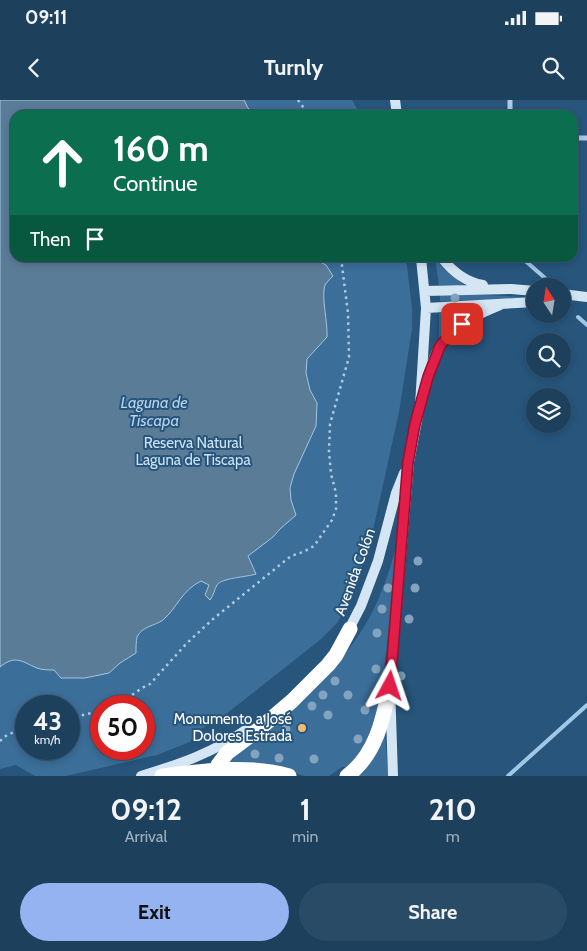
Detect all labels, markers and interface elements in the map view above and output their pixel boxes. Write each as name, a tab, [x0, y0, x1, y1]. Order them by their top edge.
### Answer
text: 09:11	[25, 6, 67, 29]
icon: back	[20, 54, 48, 82]
text: Turnly	[264, 54, 323, 81]
icon: search	[539, 54, 567, 82]
text: 160 m	[113, 127, 209, 170]
icon: ahead	[30, 130, 95, 195]
text: Continue	[113, 170, 198, 197]
icon: arrive	[81, 225, 109, 253]
text: Then	[30, 228, 71, 251]
north arrow	[526, 278, 571, 322]
map controls	[526, 278, 571, 433]
pin	[441, 303, 483, 345]
icon: arrive	[448, 310, 476, 338]
button: search	[526, 333, 571, 378]
button: layers	[526, 388, 571, 433]
water label: Laguna de Tiscapa	[120, 393, 188, 430]
park label: Reserva Natural Laguna de Tiscapa	[135, 434, 251, 469]
street label: Avenida Colón	[331, 526, 379, 618]
position arrow	[363, 659, 415, 711]
speed limit sign: 50	[90, 695, 155, 760]
text: 43	[33, 706, 62, 736]
place label: Monumento a José Dolores Estrada	[173, 710, 293, 745]
marker: Monumento a José Dolores Estrada	[296, 722, 308, 734]
text: km/h	[34, 732, 61, 747]
text: 09:12	[110, 791, 182, 828]
text: 1	[300, 791, 311, 828]
text: 210	[429, 791, 477, 828]
text: Arrival	[125, 827, 167, 846]
text: min	[292, 827, 318, 846]
text: m	[446, 827, 460, 846]
button: Exit	[20, 883, 289, 941]
button: Share	[299, 883, 567, 941]

